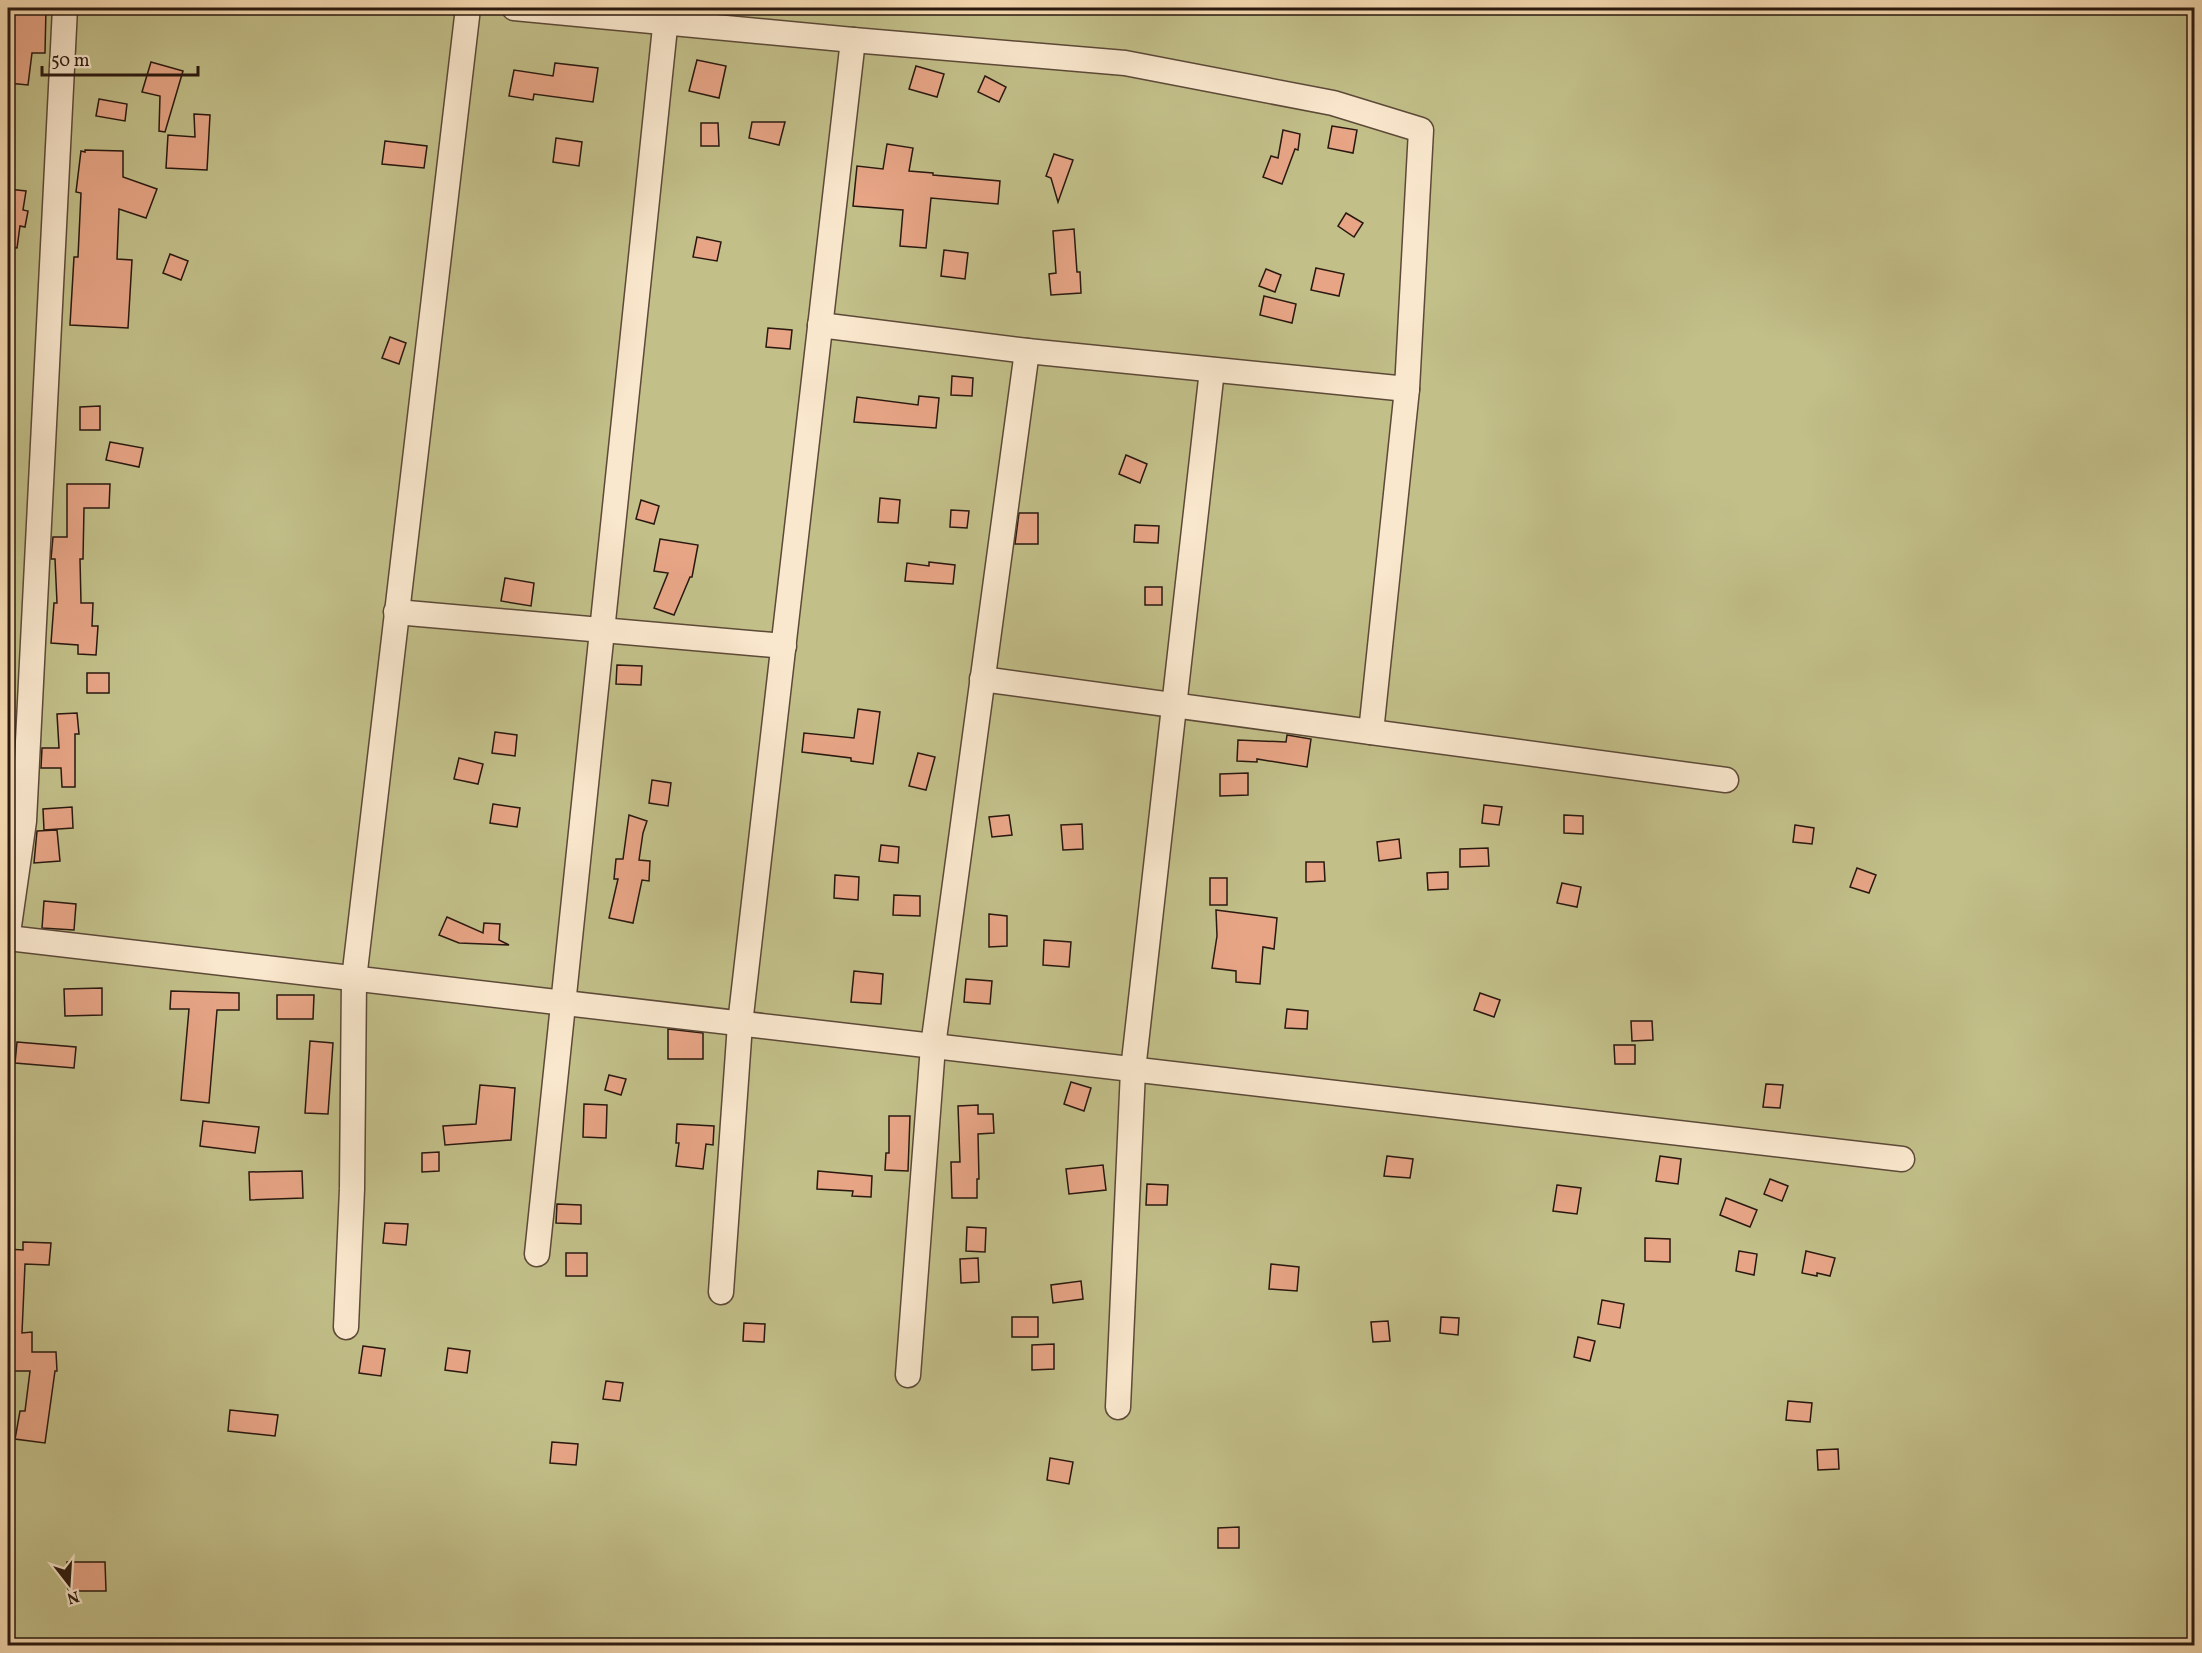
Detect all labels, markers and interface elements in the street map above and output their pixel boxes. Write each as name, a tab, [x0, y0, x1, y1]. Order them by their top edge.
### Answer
scale bar	[42, 39, 198, 77]
text: 50 m	[51, 49, 90, 74]
north arrow	[39, 1554, 99, 1614]
text: N	[64, 1584, 82, 1609]

